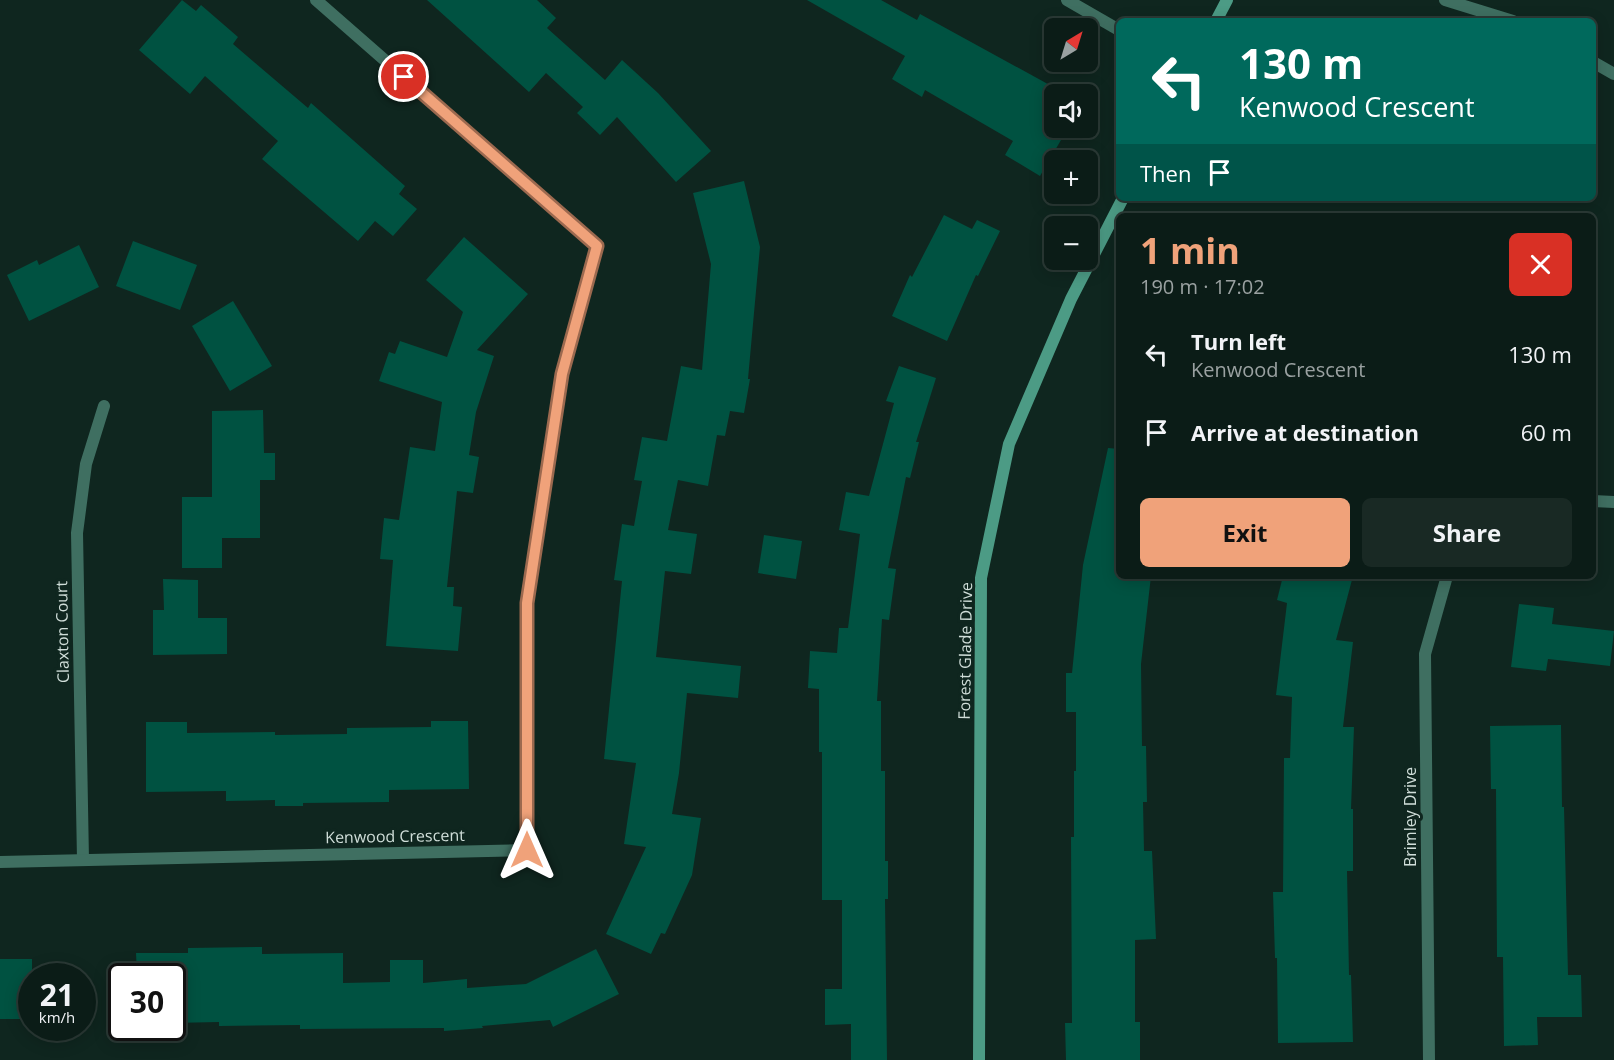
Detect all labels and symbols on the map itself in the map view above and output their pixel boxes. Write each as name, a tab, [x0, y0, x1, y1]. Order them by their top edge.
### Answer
north arrow	[1044, 18, 1098, 72]
pin	[378, 51, 429, 102]
street label: Claxton Court	[50, 580, 74, 683]
street label: Forest Glade Drive	[953, 582, 977, 720]
street label: Brimley Drive	[1399, 767, 1421, 867]
position arrow	[495, 818, 559, 882]
street label: Kenwood Crescent	[325, 824, 465, 848]
speed limit sign: 30	[108, 963, 186, 1041]

